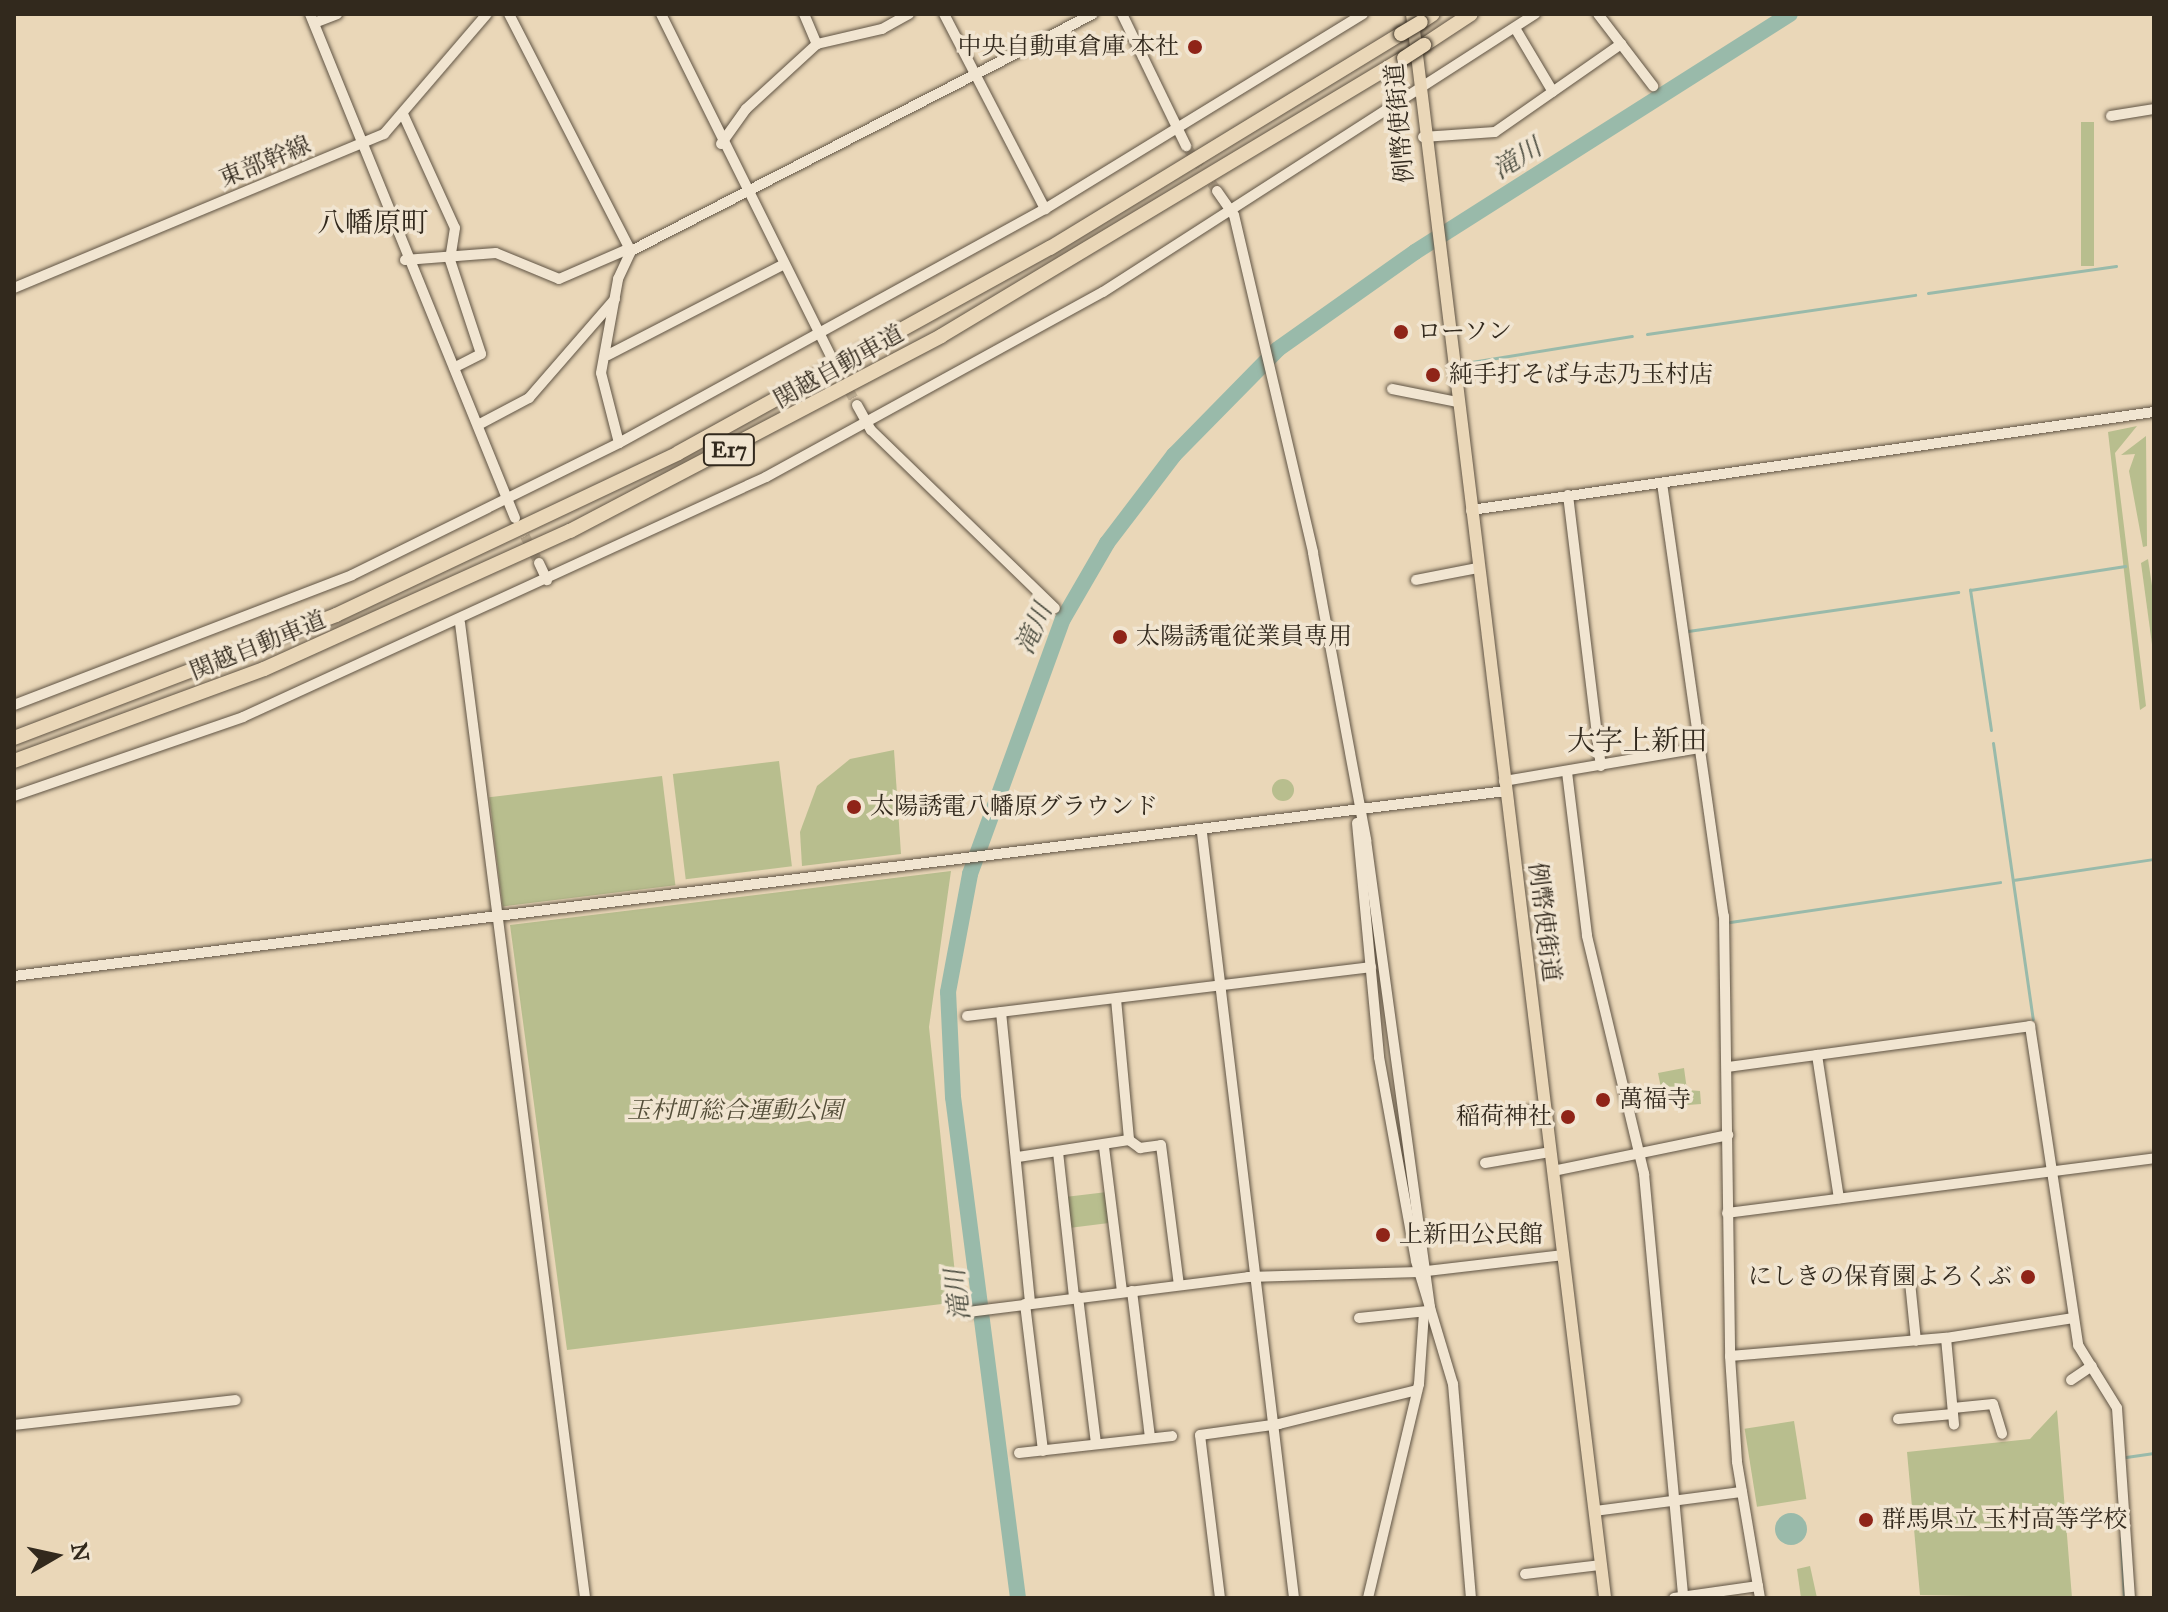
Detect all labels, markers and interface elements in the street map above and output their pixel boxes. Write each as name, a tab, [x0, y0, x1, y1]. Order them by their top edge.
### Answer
place label: 中央自動車倉庫 本社	[958, 33, 1179, 61]
marker: 中央自動車倉庫 本社	[1186, 38, 1204, 56]
street label: 例幣使街道	[1380, 62, 1420, 184]
street label: 東部幹線	[215, 131, 315, 193]
water label: 滝川	[1487, 132, 1547, 186]
district label: 八幡原町	[317, 206, 429, 240]
place label: ローソン	[1417, 318, 1513, 346]
street label: 関越自動車道	[769, 319, 909, 415]
marker: ローソン	[1392, 323, 1410, 341]
place label: 純手打そば与志乃玉村店	[1449, 361, 1713, 389]
marker: 純手打そば与志乃玉村店	[1424, 366, 1442, 384]
road number: E17	[701, 432, 757, 468]
water label: 滝川	[1009, 599, 1059, 659]
street label: 関越自動車道	[186, 606, 330, 686]
place label: 太陽誘電従業員専用	[1136, 623, 1352, 651]
marker: 太陽誘電従業員専用	[1111, 628, 1129, 646]
district label: 大字上新田	[1567, 724, 1707, 758]
place label: 太陽誘電八幡原グラウンド	[870, 793, 1158, 821]
marker: 太陽誘電八幡原グラウンド	[845, 798, 863, 816]
street label: 例幣使街道	[1522, 861, 1566, 983]
place label: 萬福寺	[1619, 1086, 1691, 1114]
marker: 萬福寺	[1594, 1091, 1612, 1109]
park label: 玉村町総合運動公園	[627, 1097, 843, 1125]
place label: 稲荷神社	[1456, 1103, 1552, 1131]
marker: 稲荷神社	[1559, 1108, 1577, 1126]
place label: 上新田公民館	[1399, 1221, 1543, 1249]
marker: 上新田公民館	[1374, 1226, 1392, 1244]
place label: にしきの保育園よろくぶ	[1748, 1263, 2012, 1291]
water label: 滝川	[939, 1267, 977, 1323]
marker: にしきの保育園よろくぶ	[2019, 1268, 2037, 1286]
place label: 群馬県立 玉村高等学校	[1882, 1506, 2127, 1534]
marker: 群馬県立 玉村高等学校	[1857, 1511, 1875, 1529]
north arrow	[16, 1516, 96, 1596]
text: N	[65, 1541, 95, 1563]

